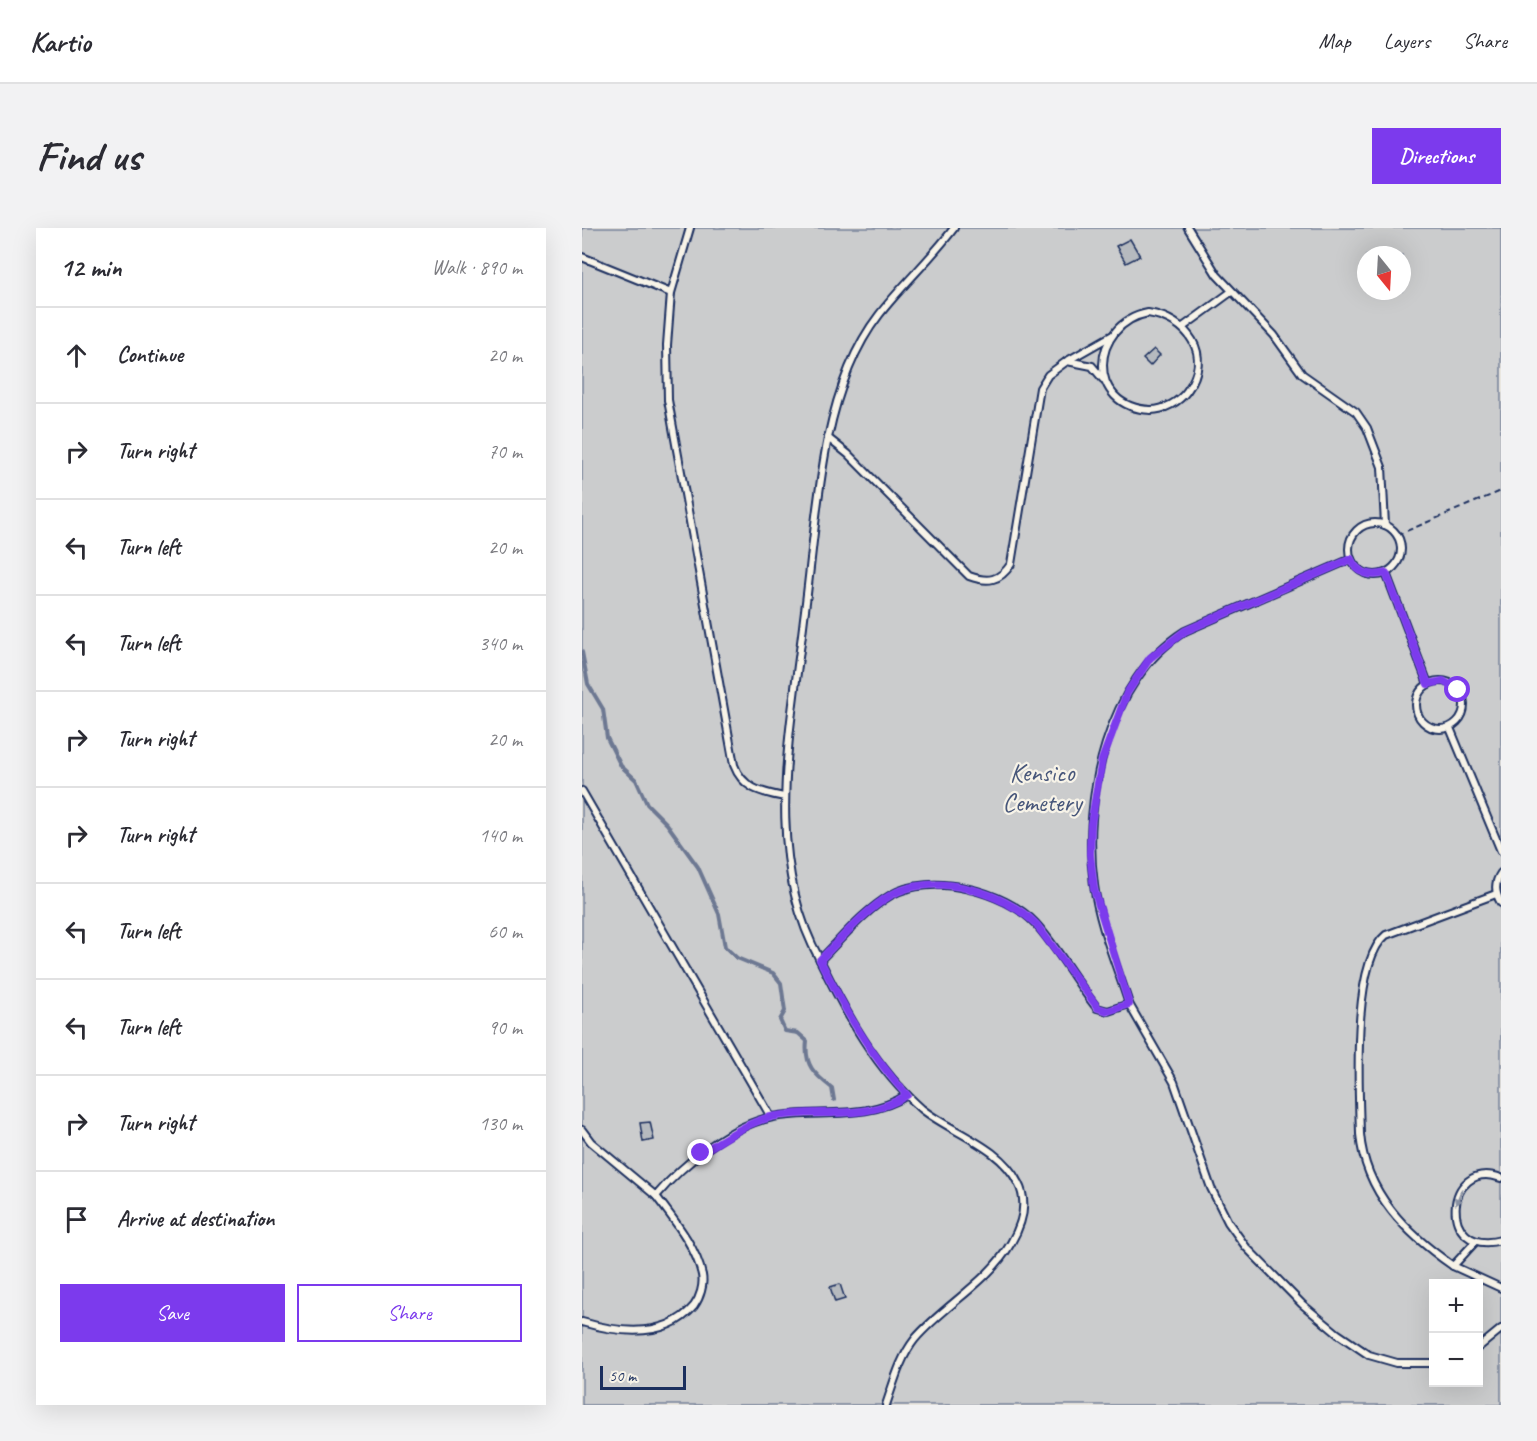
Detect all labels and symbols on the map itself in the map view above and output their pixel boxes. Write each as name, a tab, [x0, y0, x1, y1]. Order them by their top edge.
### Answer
north arrow	[1357, 246, 1411, 300]
route start	[1444, 676, 1470, 702]
park label: Kensico Cemetery	[1002, 756, 1084, 819]
route end	[687, 1139, 713, 1165]
one-way arrow	[1453, 1189, 1463, 1207]
scale bar	[600, 1363, 686, 1390]

